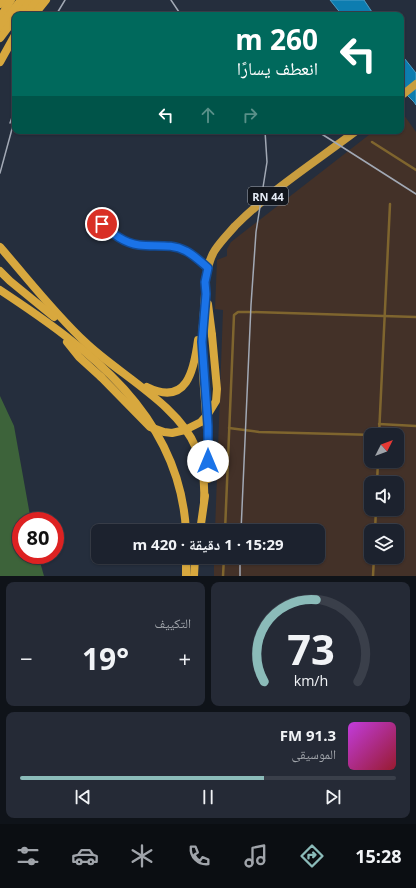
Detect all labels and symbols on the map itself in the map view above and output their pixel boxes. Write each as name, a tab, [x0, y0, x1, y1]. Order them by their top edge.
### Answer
road number: RN 44	[248, 187, 288, 205]
pin	[85, 207, 119, 241]
north arrow	[364, 428, 404, 468]
position arrow	[187, 440, 229, 482]
speed limit sign: 80	[12, 512, 64, 564]

